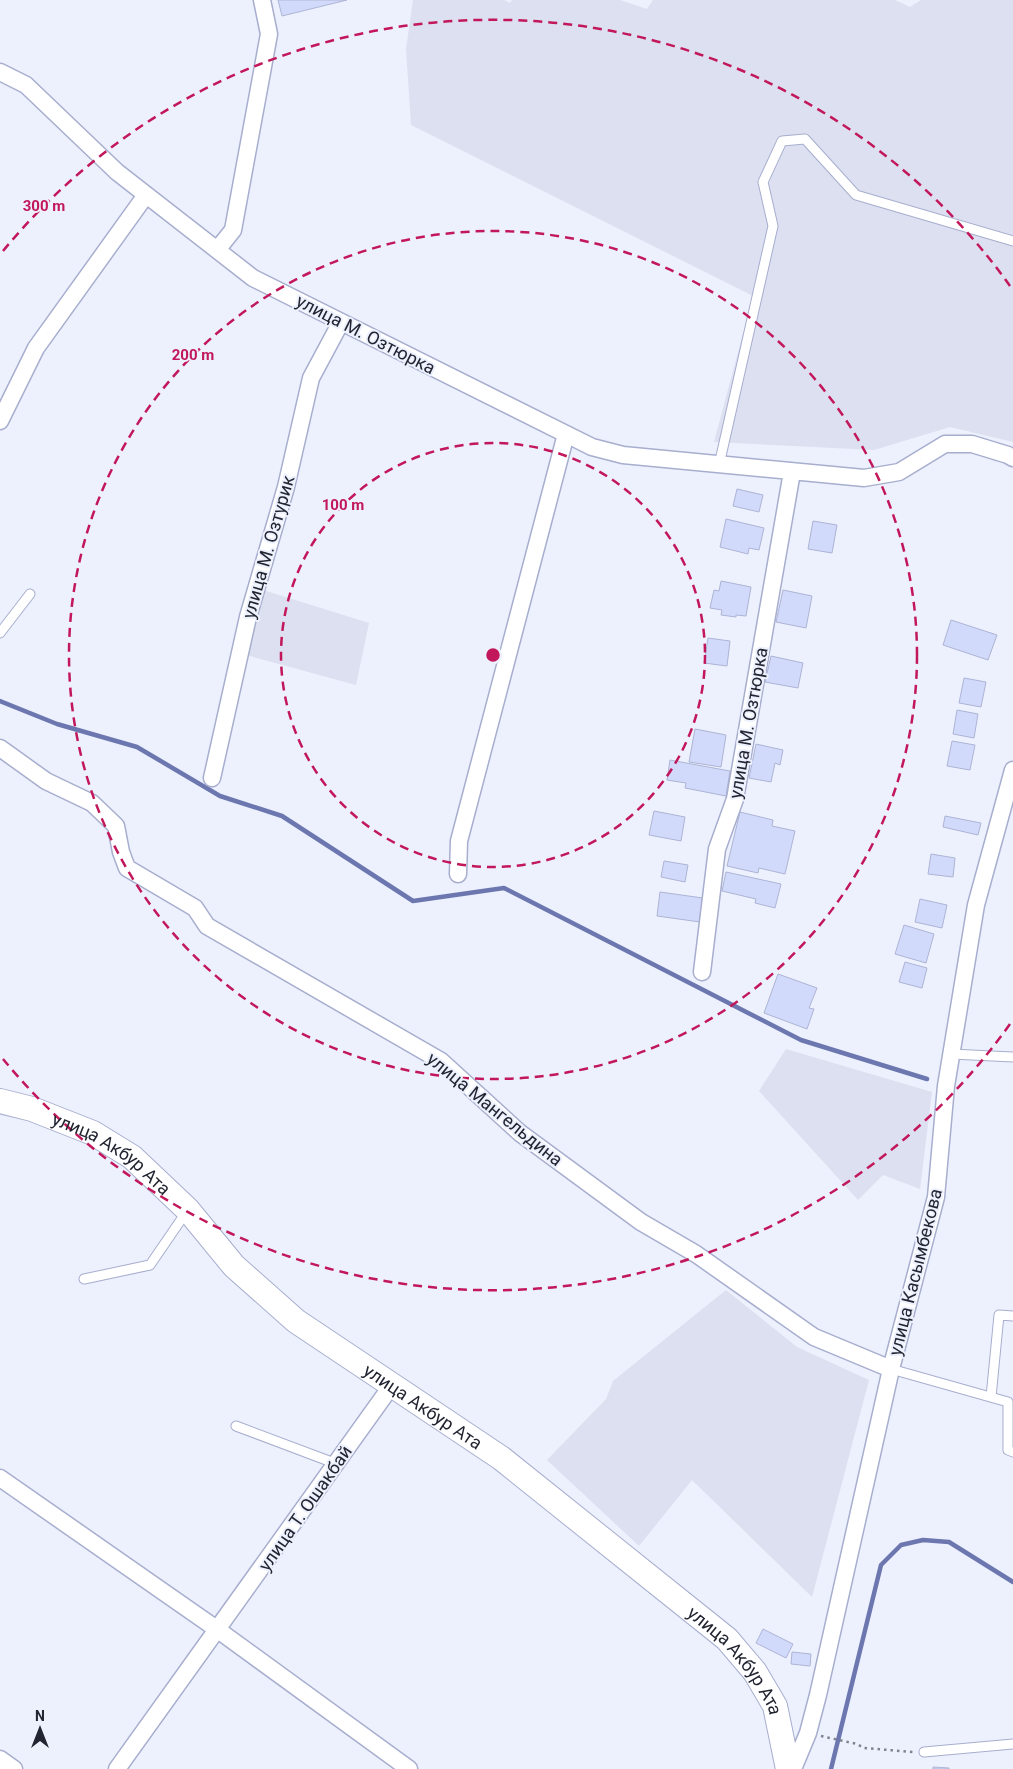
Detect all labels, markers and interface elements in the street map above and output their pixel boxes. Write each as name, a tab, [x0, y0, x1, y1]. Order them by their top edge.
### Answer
text: 300 m	[23, 197, 65, 215]
street label: улица М. Озтюрка	[293, 290, 439, 378]
text: 200 m	[172, 346, 214, 364]
street label: улица М. Озтурик	[238, 473, 299, 621]
text: 100 m	[322, 496, 364, 514]
centre of rings	[484, 646, 502, 664]
street label: улица М. Озтюрка	[724, 646, 772, 800]
street label: улица Мангельдина	[423, 1048, 567, 1170]
street label: улица Акбур Ата	[50, 1108, 175, 1199]
street label: улица Касымбекова	[884, 1186, 946, 1358]
street label: улица Акбур Ата	[360, 1359, 487, 1453]
street label: улица Т. Ошакбай	[254, 1441, 356, 1575]
street label: улица Акбур Ата	[684, 1601, 787, 1716]
north arrow	[15, 1704, 65, 1754]
text: N	[35, 1708, 45, 1724]

